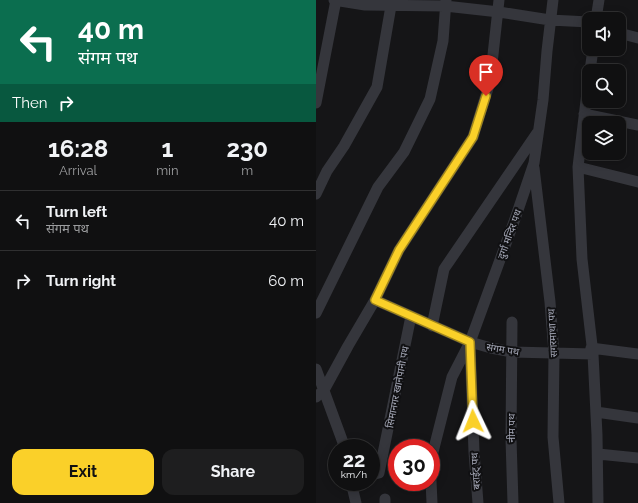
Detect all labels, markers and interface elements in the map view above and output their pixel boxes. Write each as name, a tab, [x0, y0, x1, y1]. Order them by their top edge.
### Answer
map controls	[582, 12, 626, 160]
button: sound	[582, 12, 626, 56]
text: 40 m	[78, 13, 144, 46]
icon: left	[12, 16, 64, 68]
text: संगम पथ	[78, 47, 137, 68]
pin	[469, 55, 503, 96]
icon: arrive	[475, 61, 497, 83]
button: search	[582, 64, 626, 108]
icon: right	[55, 92, 77, 114]
text: Then	[12, 94, 47, 112]
button: layers	[582, 116, 626, 160]
text: 16:28	[48, 134, 108, 163]
text: 1	[161, 134, 173, 163]
text: 230	[226, 134, 268, 163]
text: Arrival	[59, 163, 97, 178]
text: min	[156, 163, 179, 178]
text: m	[241, 163, 253, 178]
text: Turn left	[46, 203, 107, 221]
street label: दुर्गा मन्दिर पथ	[495, 207, 525, 261]
icon: left	[12, 210, 34, 232]
text: 40 m	[269, 212, 304, 230]
text: संगम पथ	[46, 221, 89, 236]
icon: right	[12, 270, 34, 292]
text: Turn right	[46, 272, 116, 290]
text: 60 m	[268, 272, 304, 290]
street label: सगरमाथा पथ	[546, 308, 559, 358]
street label: संगम पथ	[486, 341, 521, 358]
street label: सिमानगर खानेपानी पथ	[384, 345, 411, 429]
position arrow	[452, 400, 494, 442]
street label: नीम पथ	[506, 413, 517, 442]
speed limit sign: 30	[388, 439, 440, 491]
text: 22	[343, 448, 365, 472]
button: Exit	[12, 449, 154, 495]
button: Share	[162, 449, 304, 495]
street label: बराईट् पथ	[469, 451, 483, 490]
text: km/h	[341, 469, 367, 480]

